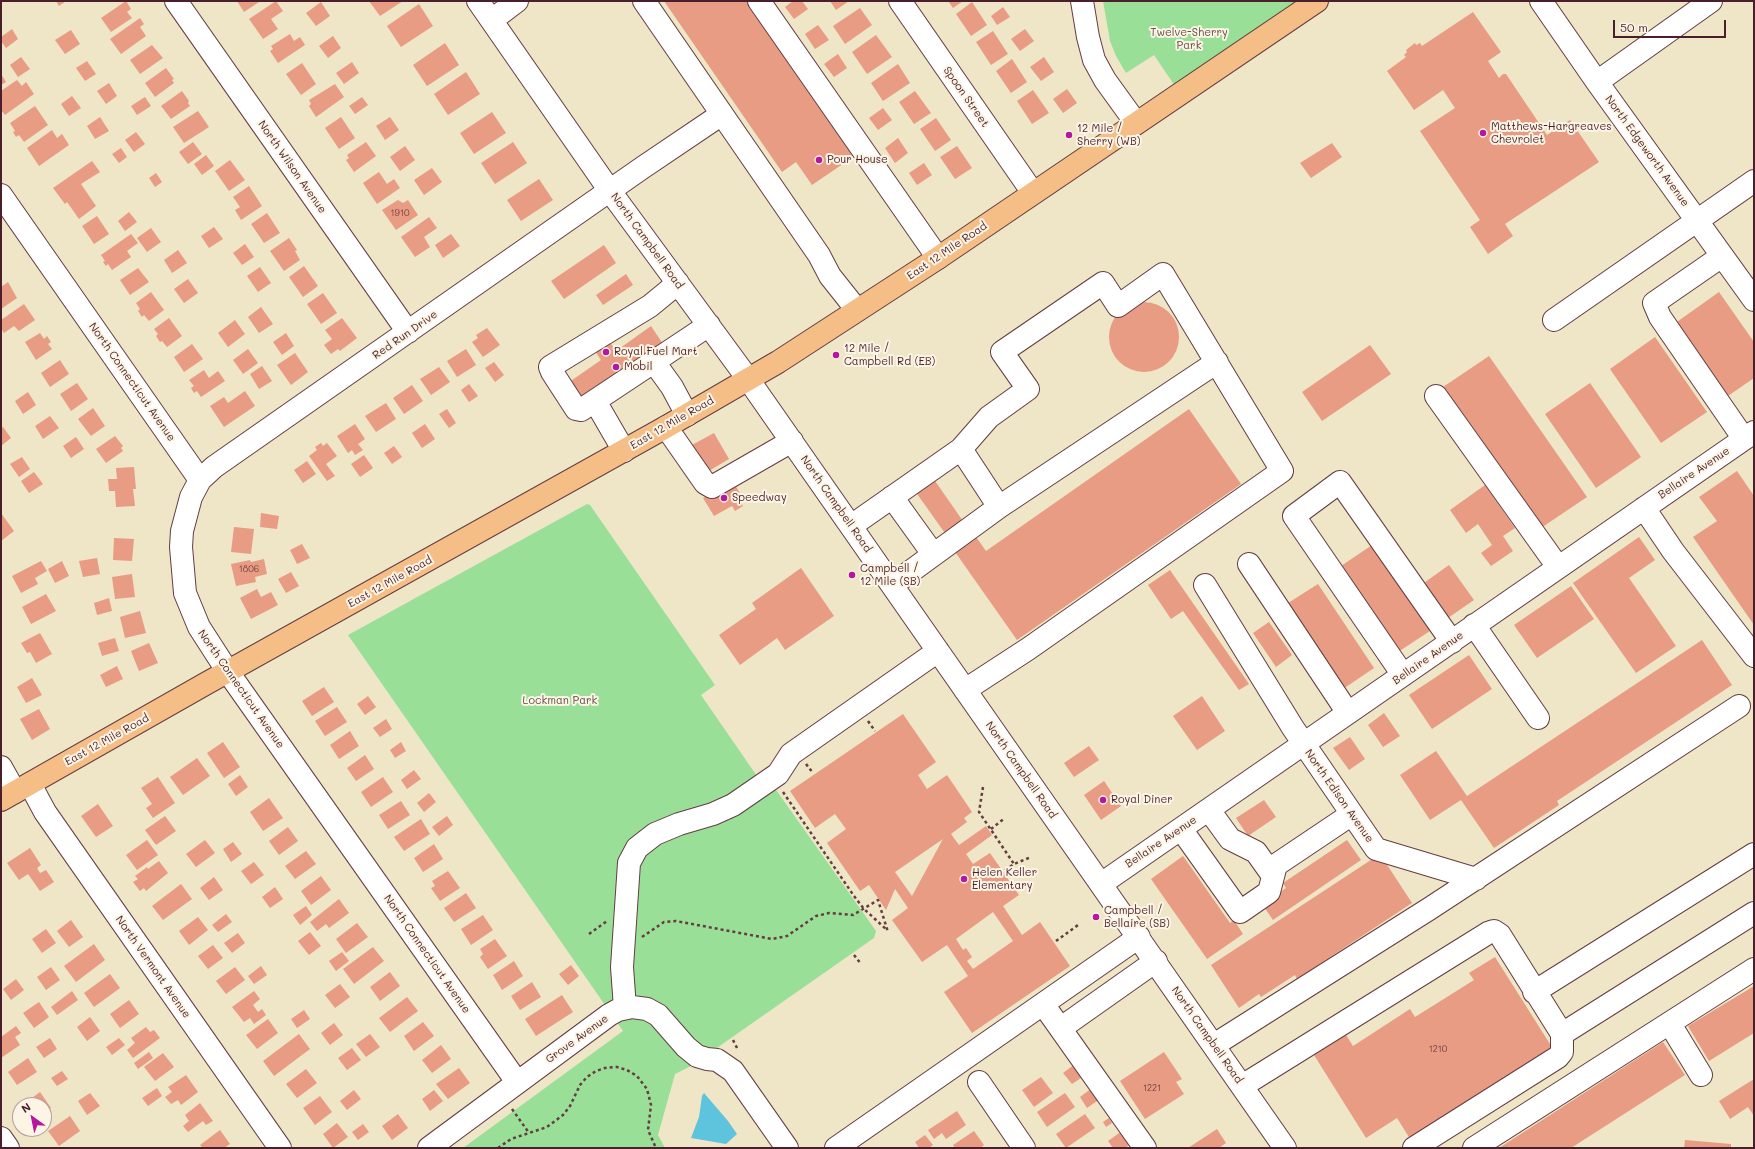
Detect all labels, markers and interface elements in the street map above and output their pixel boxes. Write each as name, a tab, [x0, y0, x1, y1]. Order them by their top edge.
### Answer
scale bar	[1615, 12, 1728, 38]
text: 50 m	[1620, 19, 1648, 35]
park label: Twelve-Sherry Park	[1150, 26, 1228, 52]
street label: Spoon Street	[940, 64, 992, 130]
street label: North Edgeworth Avenue	[1602, 93, 1692, 209]
street label: North Wilson Avenue	[255, 118, 329, 216]
place label: Matthews-Hargreaves Chevrolet	[1491, 120, 1612, 146]
place label: 12 Mile / Sherry (WB)	[1077, 122, 1140, 148]
marker: Matthews-Hargreaves Chevrolet	[1478, 128, 1488, 138]
marker: 12 Mile / Sherry (WB)	[1064, 130, 1074, 140]
place label: Pour House	[827, 153, 888, 167]
marker: Pour House	[814, 155, 824, 165]
street label: North Campbell Road	[608, 191, 686, 291]
house number: 1910	[391, 208, 409, 218]
street label: East 12 Mile Road	[904, 219, 990, 283]
street label: Red Run Drive	[370, 308, 440, 362]
street label: North Connecticut Avenue	[86, 320, 178, 444]
place label: 12 Mile / Campbell Rd (EB)	[844, 342, 935, 368]
place label: Royal Fuel Mart	[614, 345, 698, 359]
marker: Royal Fuel Mart	[601, 347, 611, 357]
marker: 12 Mile / Campbell Rd (EB)	[831, 350, 841, 360]
place label: Mobil	[624, 360, 652, 374]
marker: Mobil	[611, 362, 621, 372]
street label: East 12 Mile Road	[628, 394, 716, 452]
street label: Bellaire Avenue	[1656, 444, 1732, 502]
street label: North Campbell Road	[798, 453, 874, 555]
place label: Speedway	[732, 491, 787, 505]
marker: Speedway	[719, 493, 729, 503]
street label: East 12 Mile Road	[346, 553, 434, 611]
place label: Campbell / 12 Mile (SB)	[860, 562, 920, 588]
house number: 1806	[239, 564, 259, 574]
marker: Campbell / 12 Mile (SB)	[847, 570, 857, 580]
street label: North Connecticut Avenue	[195, 627, 287, 751]
street label: Bellaire Avenue	[1390, 629, 1466, 687]
park label: Lockman Park	[523, 694, 597, 708]
street label: East 12 Mile Road	[63, 711, 151, 769]
street label: North Campbell Road	[983, 719, 1059, 821]
street label: North Edison Avenue	[1302, 747, 1376, 845]
place label: Royal Diner	[1111, 793, 1173, 807]
marker: Royal Diner	[1098, 795, 1108, 805]
street label: Bellaire Avenue	[1123, 813, 1199, 871]
place label: Helen Keller Elementary	[972, 866, 1037, 892]
marker: Helen Keller Elementary	[959, 874, 969, 884]
street label: North Connecticut Avenue	[381, 892, 473, 1016]
place label: Campbell / Bellaire (SB)	[1104, 904, 1170, 930]
marker: Campbell / Bellaire (SB)	[1091, 912, 1101, 922]
street label: North Vermont Avenue	[113, 913, 193, 1021]
street label: North Campbell Road	[1169, 984, 1245, 1086]
street label: Grove Avenue	[543, 1012, 611, 1066]
house number: 1210	[1429, 1044, 1447, 1054]
house number: 1221	[1143, 1083, 1161, 1093]
north arrow	[12, 1097, 52, 1137]
text: N	[18, 1099, 33, 1116]

